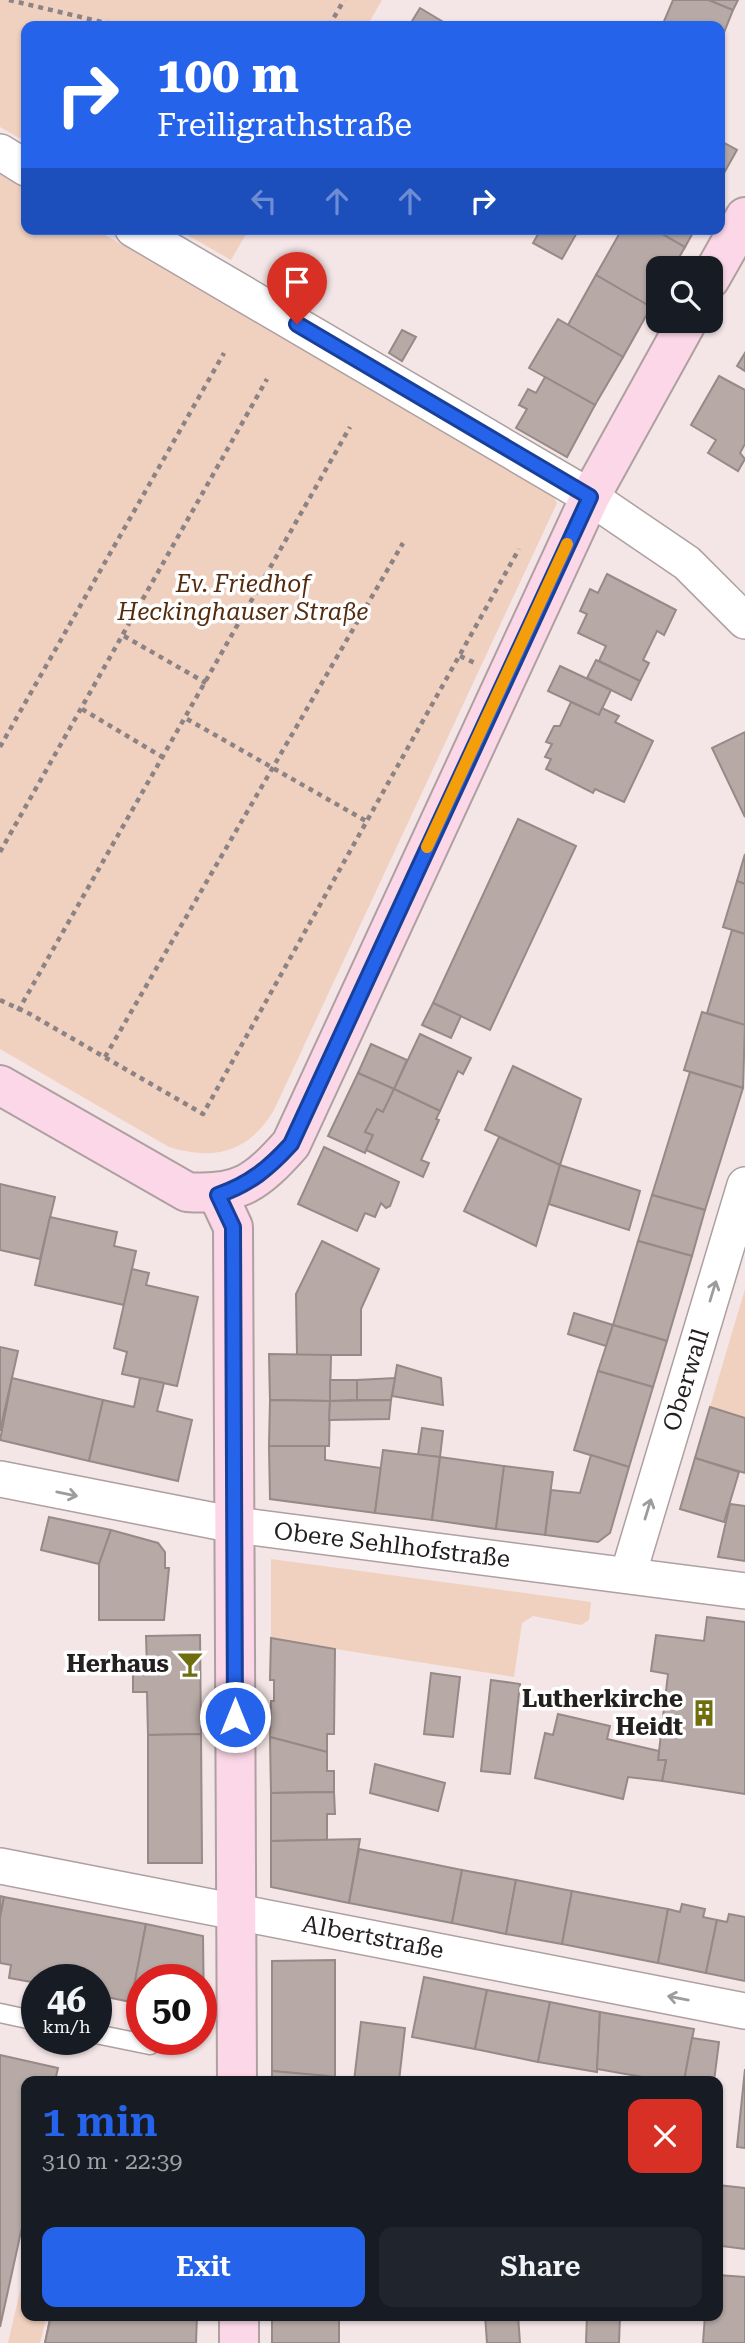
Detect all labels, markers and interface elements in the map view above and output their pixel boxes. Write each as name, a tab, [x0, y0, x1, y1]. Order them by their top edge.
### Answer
text: 100 m	[157, 47, 299, 104]
icon: right	[42, 49, 133, 140]
text: Freiligrathstraße	[157, 106, 412, 144]
icon: left	[245, 182, 283, 220]
icon: ahead	[318, 182, 356, 220]
icon: ahead	[391, 182, 429, 220]
icon: right	[464, 182, 502, 220]
pin	[267, 252, 327, 324]
map controls	[646, 256, 723, 333]
button: search	[646, 256, 723, 333]
icon: arrive	[278, 263, 316, 301]
park label: Ev. Friedhof Heckinghauser Straße	[117, 570, 368, 626]
one-way arrow	[708, 1281, 721, 1303]
street label: Oberwall	[657, 1326, 715, 1434]
one-way arrow	[55, 1487, 78, 1501]
one-way arrow	[642, 1499, 655, 1521]
street label: Obere Sehlhofstraße	[272, 1517, 512, 1573]
bar icon: Herhaus	[175, 1649, 205, 1679]
place label: Herhaus	[66, 1650, 169, 1678]
position arrow	[198, 1680, 272, 1754]
place label: Lutherkirche Heidt	[522, 1685, 683, 1741]
building icon: Lutherkirche Heidt	[689, 1698, 719, 1728]
street label: Albertstraße	[300, 1910, 446, 1964]
speed limit sign: 50	[126, 1964, 217, 2055]
text: 46	[47, 1980, 86, 2021]
one-way arrow	[667, 1990, 690, 2004]
text: km/h	[42, 2016, 91, 2037]
text: 1 min	[42, 2097, 158, 2146]
button: close	[628, 2099, 702, 2173]
text: 310 m · 22:39	[42, 2148, 182, 2175]
button: Exit	[42, 2227, 365, 2307]
button: Share	[379, 2227, 702, 2307]

